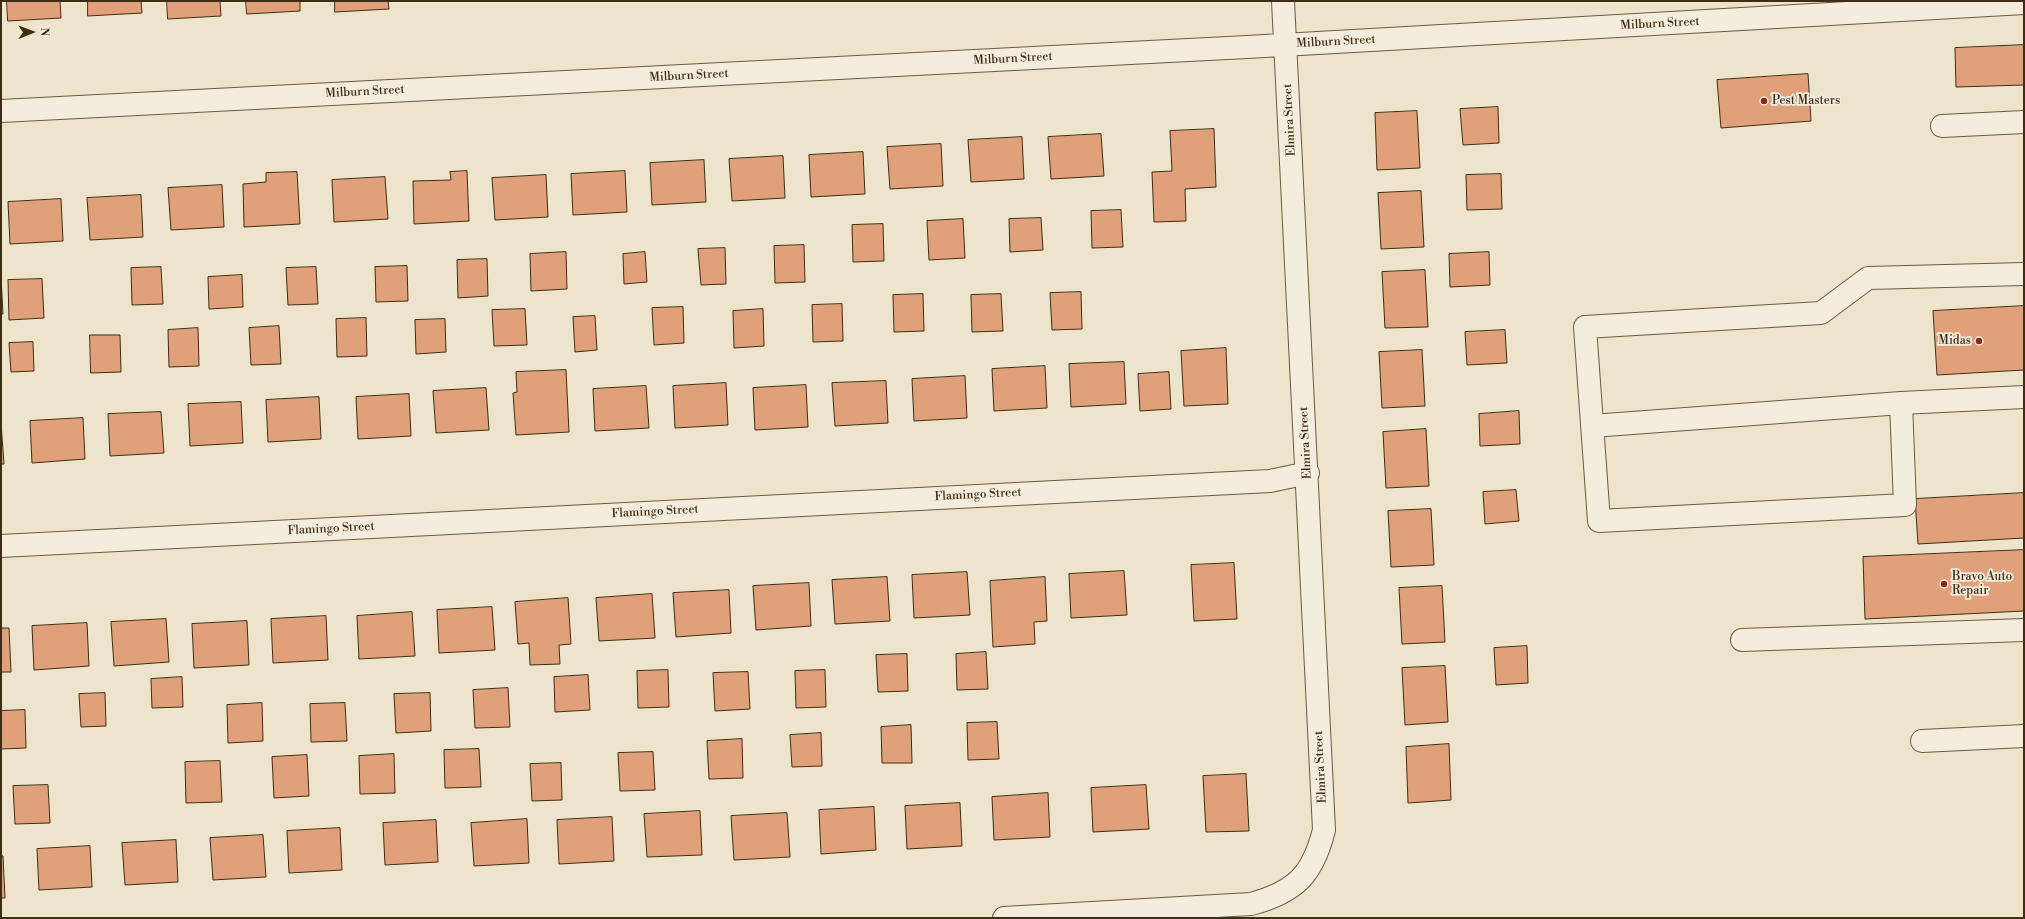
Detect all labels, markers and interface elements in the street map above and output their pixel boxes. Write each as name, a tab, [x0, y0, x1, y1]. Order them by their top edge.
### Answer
north arrow	[12, 12, 52, 52]
street label: Milburn Street	[1620, 15, 1700, 33]
text: N	[37, 27, 51, 36]
street label: Milburn Street	[1296, 33, 1376, 51]
street label: Milburn Street	[973, 50, 1053, 68]
street label: Milburn Street	[649, 67, 729, 85]
street label: Milburn Street	[325, 83, 405, 101]
street label: Elmira Street	[1281, 83, 1299, 157]
place label: Pest Masters	[1772, 94, 1840, 108]
marker: Pest Masters	[1759, 96, 1769, 106]
place label: Midas	[1938, 334, 1971, 348]
marker: Midas	[1974, 336, 1984, 346]
street label: Elmira Street	[1297, 406, 1315, 480]
street label: Flamingo Street	[934, 486, 1022, 504]
street label: Flamingo Street	[611, 503, 699, 521]
street label: Flamingo Street	[287, 520, 375, 538]
place label: Bravo Auto Repair	[1952, 570, 2012, 598]
marker: Bravo Auto Repair	[1939, 579, 1949, 589]
street label: Elmira Street	[1312, 730, 1330, 804]

